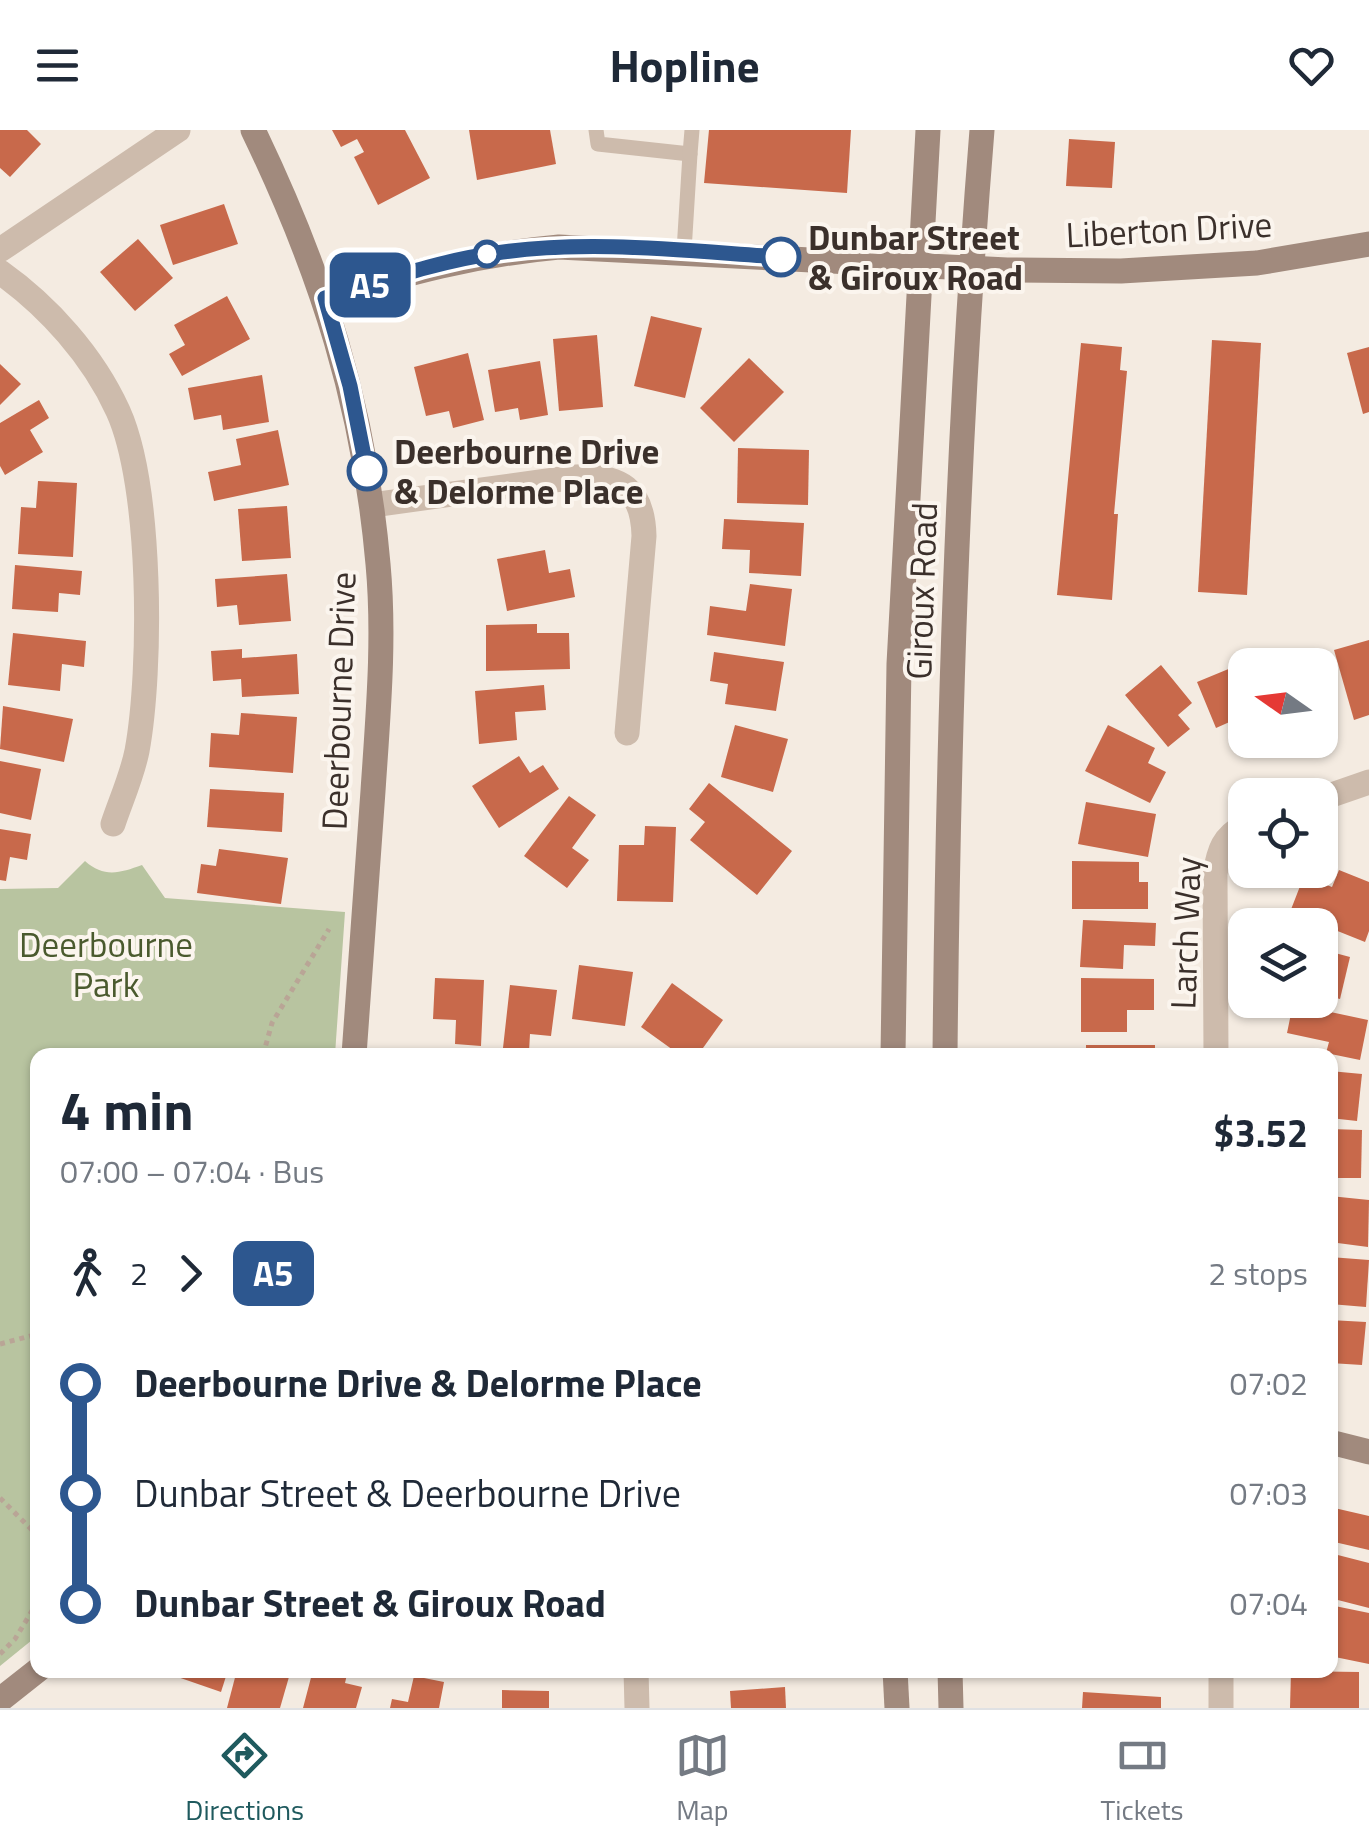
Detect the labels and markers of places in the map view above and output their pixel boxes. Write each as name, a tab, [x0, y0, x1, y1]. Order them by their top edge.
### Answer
place label: Dunbar Street & Giroux Road	[808, 210, 1023, 304]
marker: Dunbar Street & Giroux Road	[762, 238, 800, 276]
unlabelled marker	[474, 241, 500, 267]
place label: Deerbourne Drive & Delorme Place	[394, 424, 659, 518]
marker: Deerbourne Drive & Delorme Place	[348, 452, 386, 490]

